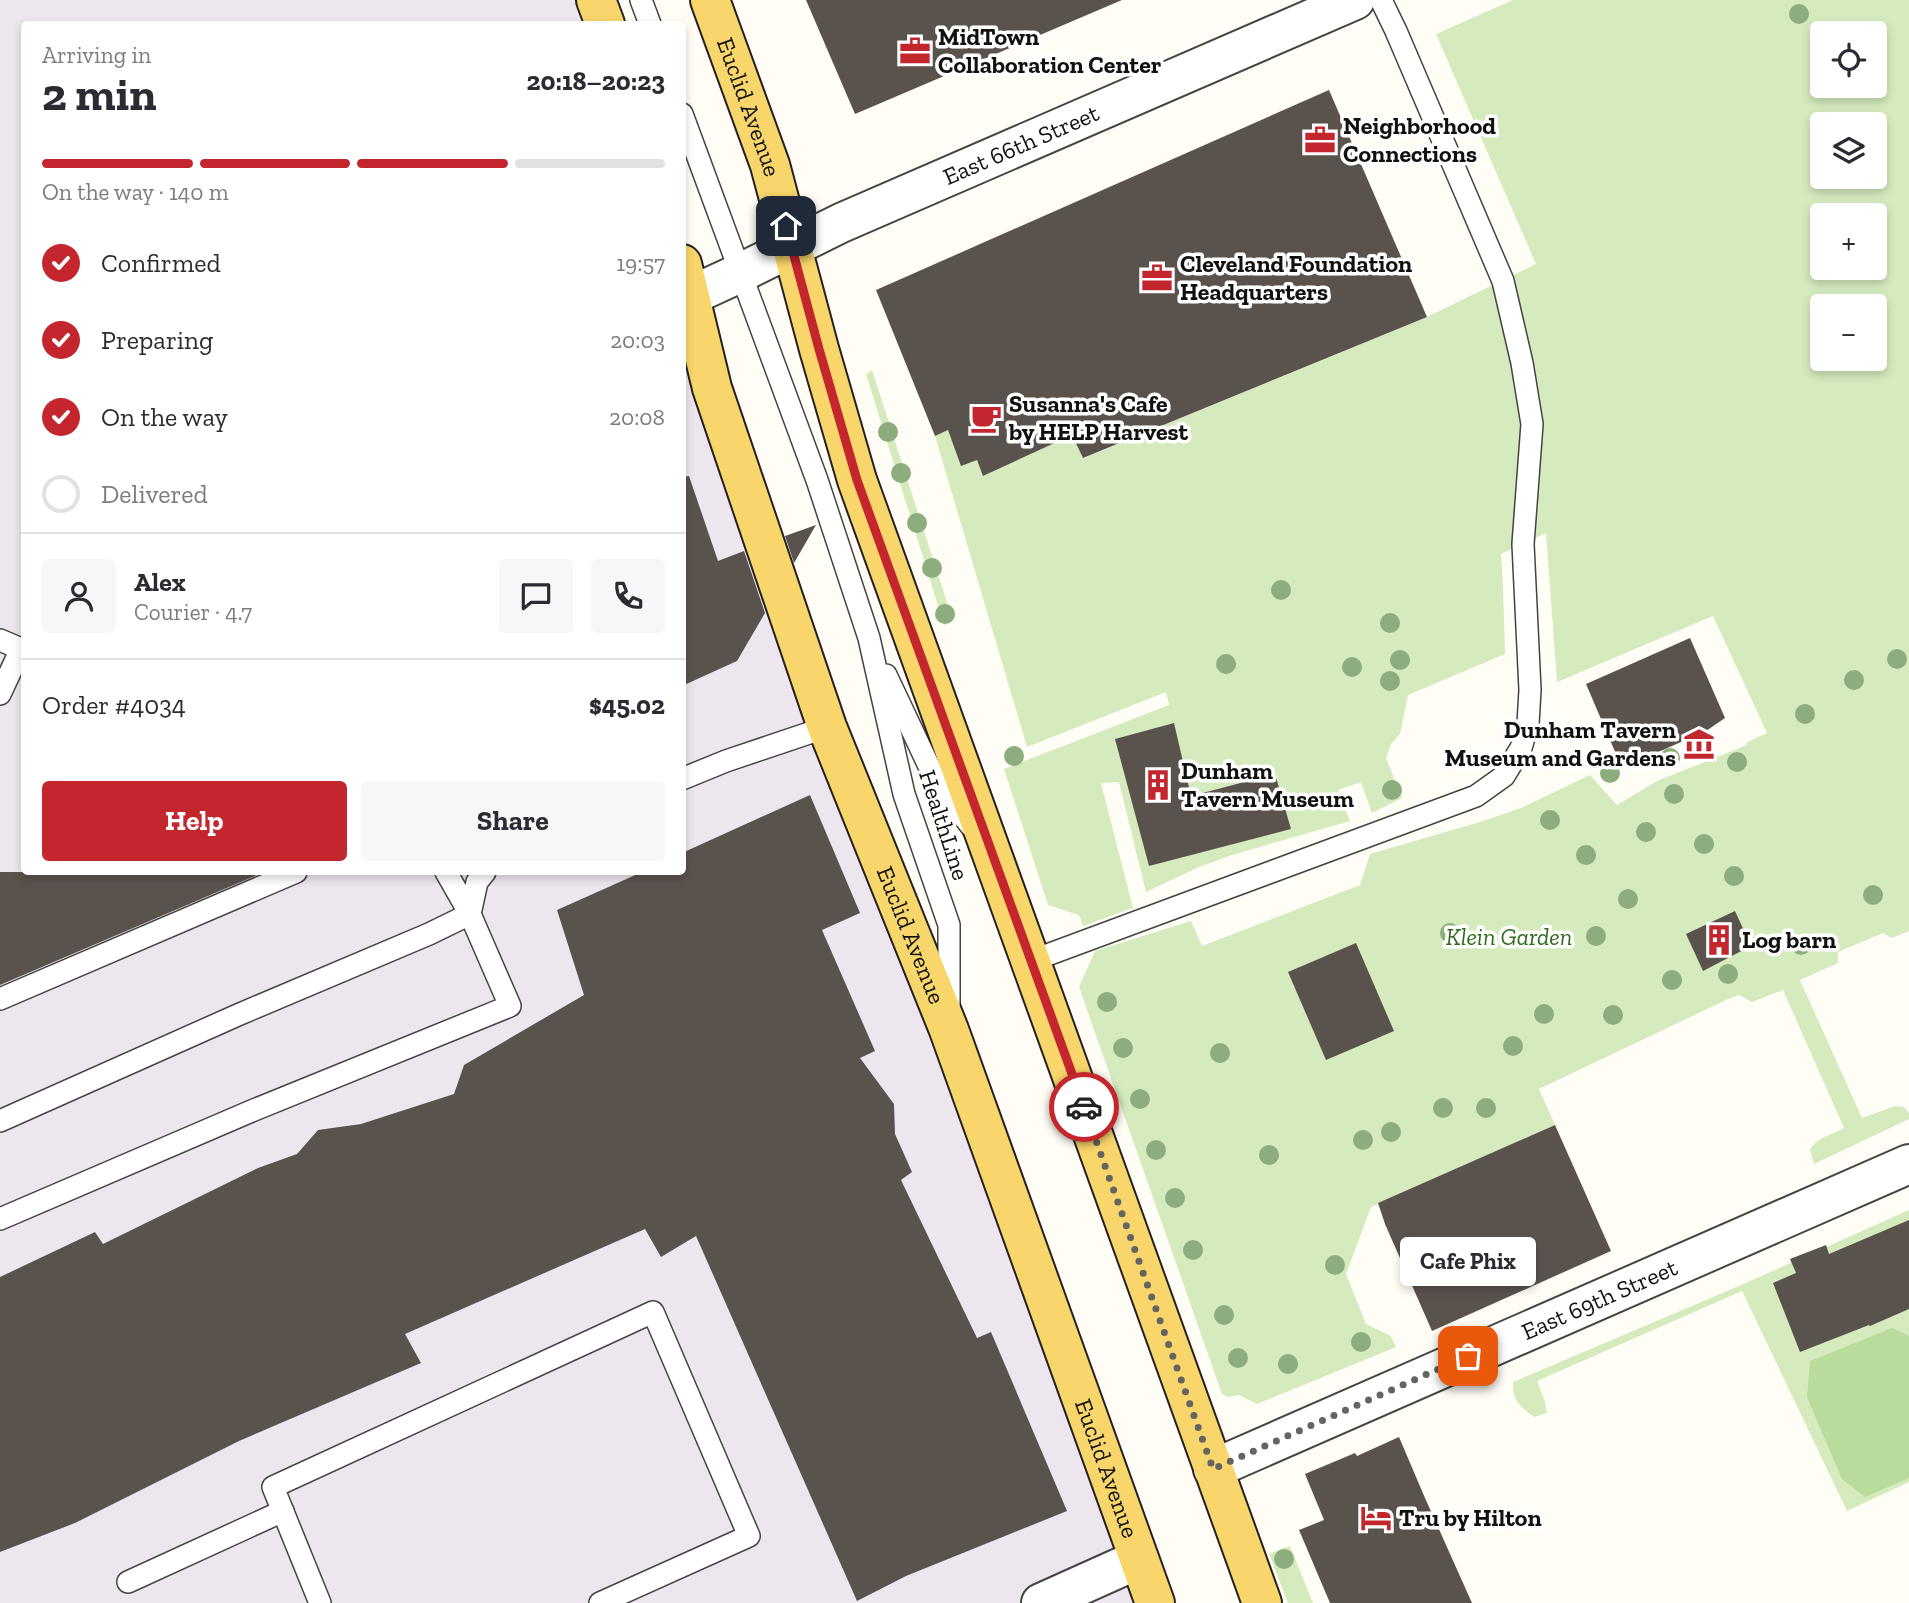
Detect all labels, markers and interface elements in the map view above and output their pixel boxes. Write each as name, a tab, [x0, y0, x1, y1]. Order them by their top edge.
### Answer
map controls	[1810, 21, 1887, 371]
button: locate	[1810, 21, 1887, 98]
place label: MidTown Collaboration Center	[938, 22, 1162, 79]
street label: Euclid Avenue	[711, 34, 787, 180]
office icon: MidTown Collaboration Center	[898, 34, 932, 68]
text: Arriving in	[42, 41, 151, 69]
text: 20:18–20:23	[527, 65, 665, 97]
text: 2 min	[42, 67, 157, 122]
street label: East 66th Street	[939, 98, 1103, 191]
place label: Neighborhood Connections	[1343, 111, 1496, 168]
button: layers	[1810, 112, 1887, 189]
office icon: Neighborhood Connections	[1303, 123, 1337, 157]
text: On the way · 140 m	[42, 178, 229, 206]
pin	[756, 196, 816, 256]
button: +	[1810, 203, 1887, 280]
icon: home	[767, 207, 805, 245]
icon: check	[42, 244, 80, 282]
text: Confirmed	[101, 247, 221, 279]
text: 19:57	[616, 249, 665, 277]
place label: Cleveland Foundation Headquarters	[1180, 249, 1412, 306]
office icon: Cleveland Foundation Headquarters	[1140, 261, 1174, 295]
button: −	[1810, 294, 1887, 371]
icon: check	[42, 321, 80, 359]
text: Preparing	[101, 324, 213, 356]
text: 20:03	[610, 326, 665, 354]
place label: Susanna's Cafe by HELP Harvest	[1008, 389, 1189, 446]
icon: check	[42, 398, 80, 436]
text: On the way	[101, 401, 228, 433]
cafe icon: Susanna's Cafe by HELP Harvest	[969, 401, 1003, 435]
text: 20:08	[609, 403, 665, 431]
text: Delivered	[101, 478, 208, 510]
button: person	[42, 559, 116, 633]
button: chat	[499, 559, 573, 633]
button: phone	[591, 559, 665, 633]
text: Alex	[134, 566, 186, 598]
text: Courier · 4.7	[134, 598, 252, 626]
text: Order #4034	[42, 689, 186, 721]
text: $45.02	[589, 689, 665, 721]
place label: Dunham Tavern Museum and Gardens	[1444, 715, 1676, 772]
museum icon: Dunham Tavern Museum and Gardens	[1682, 727, 1716, 761]
place label: Dunham Tavern Museum	[1181, 756, 1354, 813]
street label: HealthLine	[913, 766, 976, 884]
building icon: Dunham Tavern Museum	[1141, 768, 1175, 802]
button: Help	[42, 781, 347, 861]
button: Share	[361, 781, 665, 861]
street label: Euclid Avenue	[871, 862, 952, 1008]
park label: Klein Garden	[1446, 922, 1572, 951]
building icon: Log barn	[1702, 923, 1736, 957]
place label: Log barn	[1742, 925, 1836, 954]
courier	[1049, 1072, 1119, 1142]
icon: car	[1065, 1088, 1103, 1126]
callout: Cafe Phix	[1400, 1237, 1536, 1286]
text: Cafe Phix	[1420, 1247, 1516, 1275]
street label: East 69th Street	[1517, 1252, 1682, 1346]
pin	[1438, 1326, 1498, 1386]
icon: bag	[1449, 1337, 1487, 1375]
street label: Euclid Avenue	[1069, 1395, 1145, 1542]
hotel icon: Tru by Hilton	[1359, 1501, 1393, 1535]
place label: Tru by Hilton	[1399, 1503, 1542, 1532]

